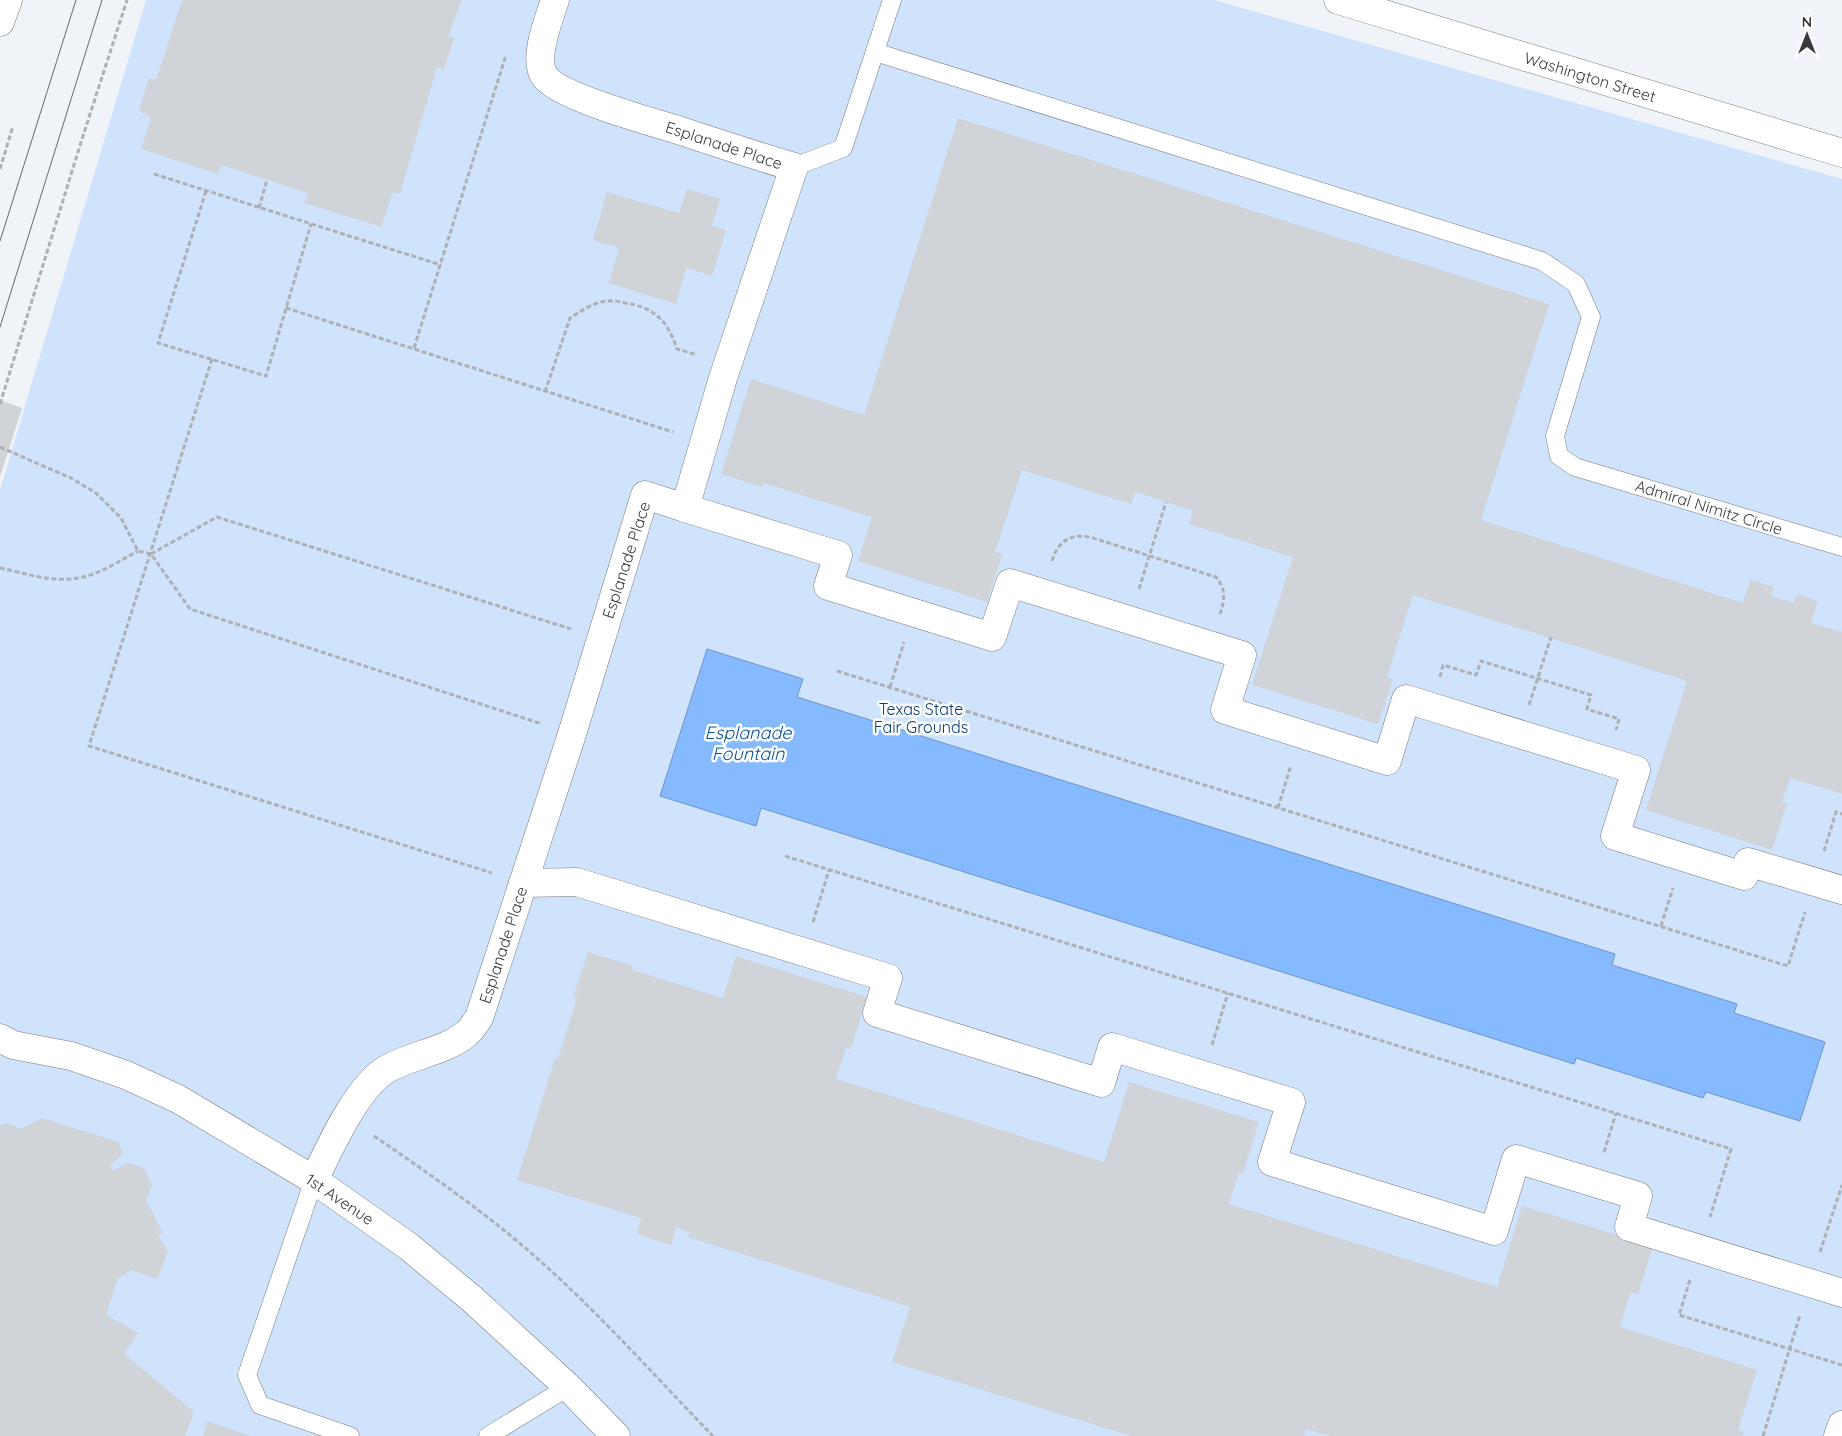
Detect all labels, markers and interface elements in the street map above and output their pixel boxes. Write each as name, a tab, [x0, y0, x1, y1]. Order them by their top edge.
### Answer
north arrow	[1782, 10, 1832, 60]
text: N	[1802, 13, 1812, 31]
street label: Washington Street	[1522, 47, 1658, 107]
street label: Esplanade Place	[663, 117, 785, 173]
street label: Admiral Nimitz Circle	[1633, 475, 1785, 539]
street label: Esplanade Place	[598, 499, 654, 621]
park label: Texas State Fair Grounds	[874, 699, 968, 737]
water label: Esplanade Fountain	[704, 721, 792, 765]
street label: Esplanade Place	[475, 884, 531, 1006]
street label: 1st Avenue	[302, 1169, 378, 1229]

